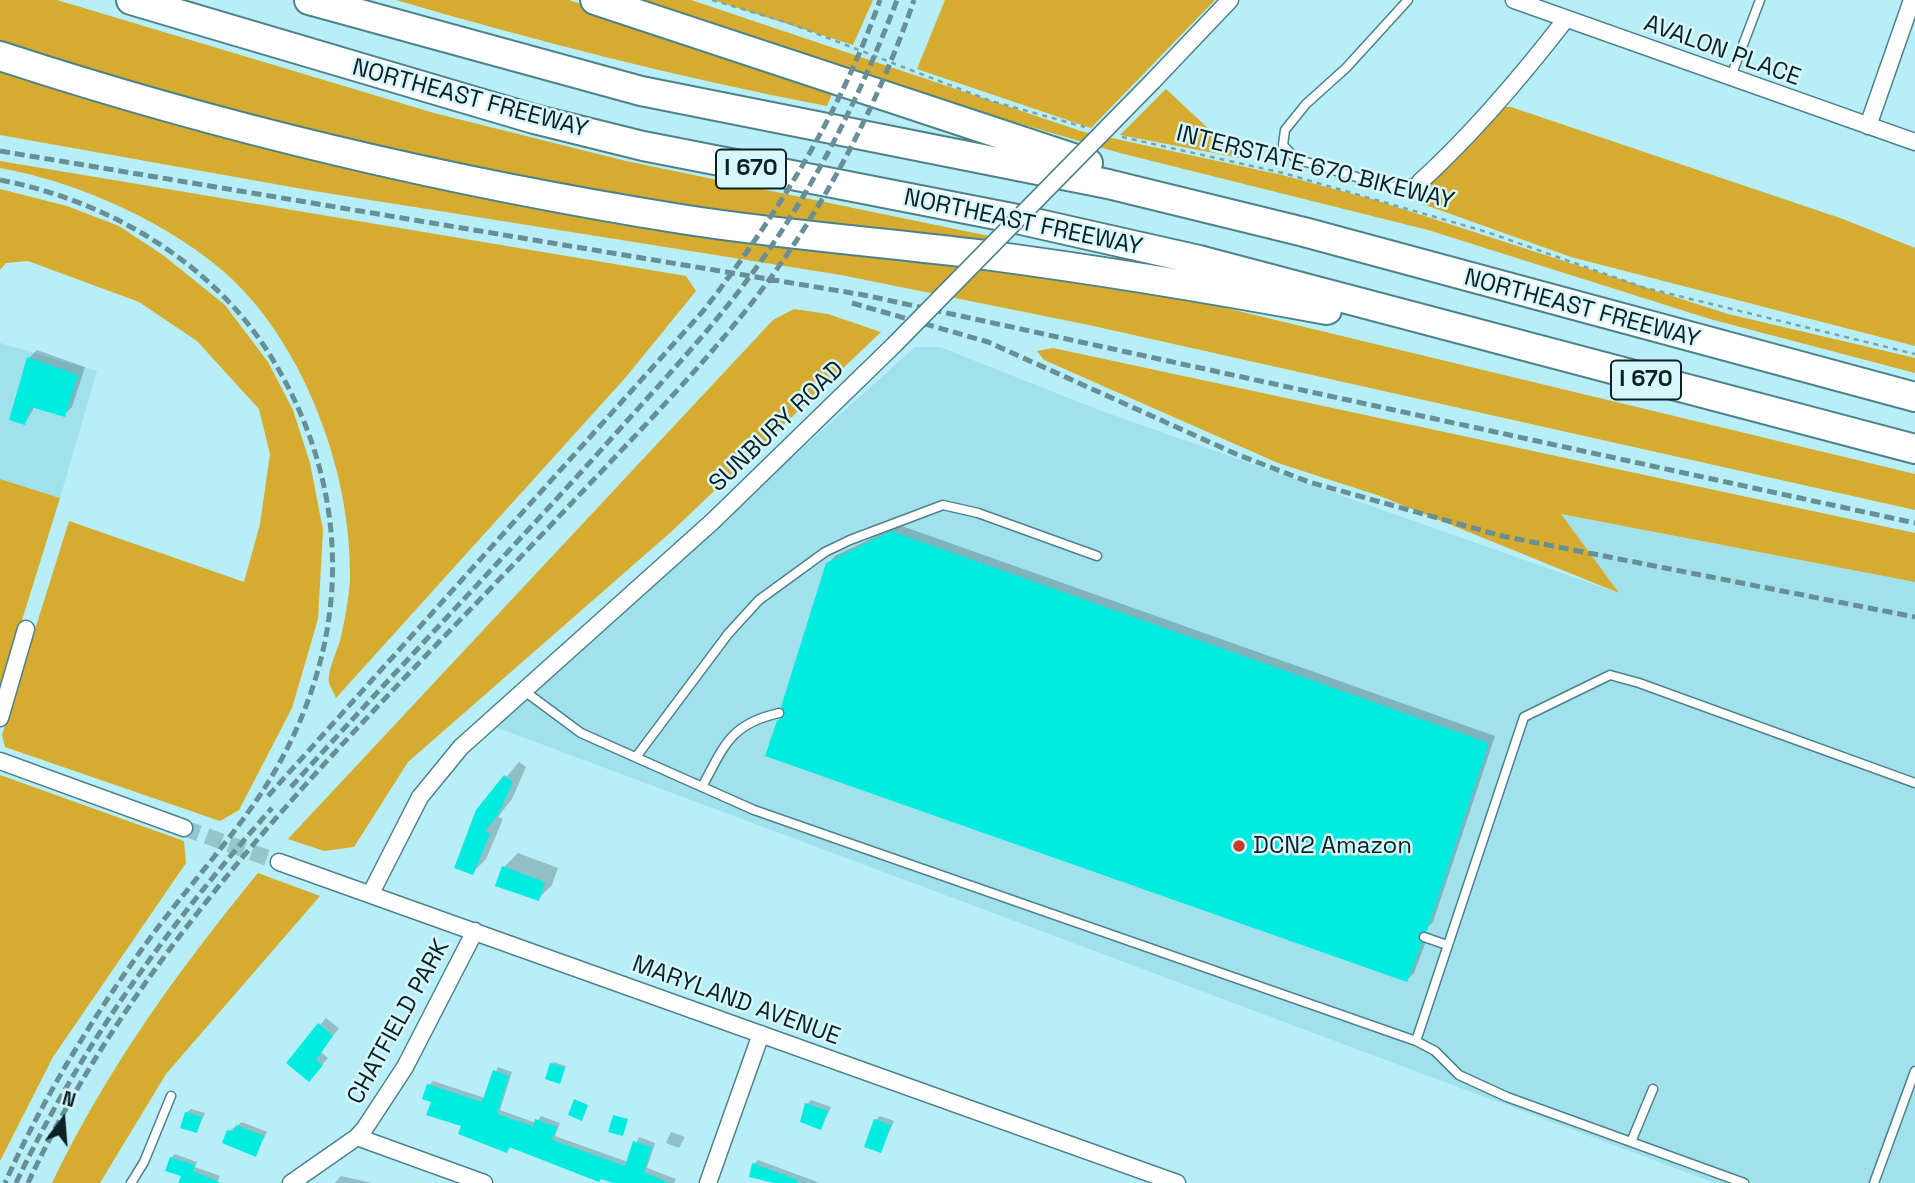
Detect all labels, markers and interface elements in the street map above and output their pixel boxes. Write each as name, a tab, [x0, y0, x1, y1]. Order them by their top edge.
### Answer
street label: AVALON PLACE	[1640, 9, 1804, 93]
street label: NORTHEAST FREEWAY	[349, 54, 591, 144]
street label: INTERSTATE 670 BIKEWAY	[1173, 120, 1457, 216]
road number: I 670	[716, 150, 786, 188]
street label: NORTHEAST FREEWAY	[901, 184, 1145, 262]
street label: NORTHEAST FREEWAY	[1461, 264, 1703, 354]
street label: SUNBURY ROAD	[704, 355, 850, 499]
road number: I 670	[1611, 360, 1681, 400]
place label: DCN2 Amazon	[1253, 832, 1412, 860]
marker: DCN2 Amazon	[1231, 838, 1247, 854]
street label: CHATFIELD PARK	[342, 935, 456, 1109]
street label: MARYLAND AVENUE	[628, 950, 844, 1052]
north arrow	[28, 1085, 98, 1155]
text: N	[59, 1086, 78, 1113]

